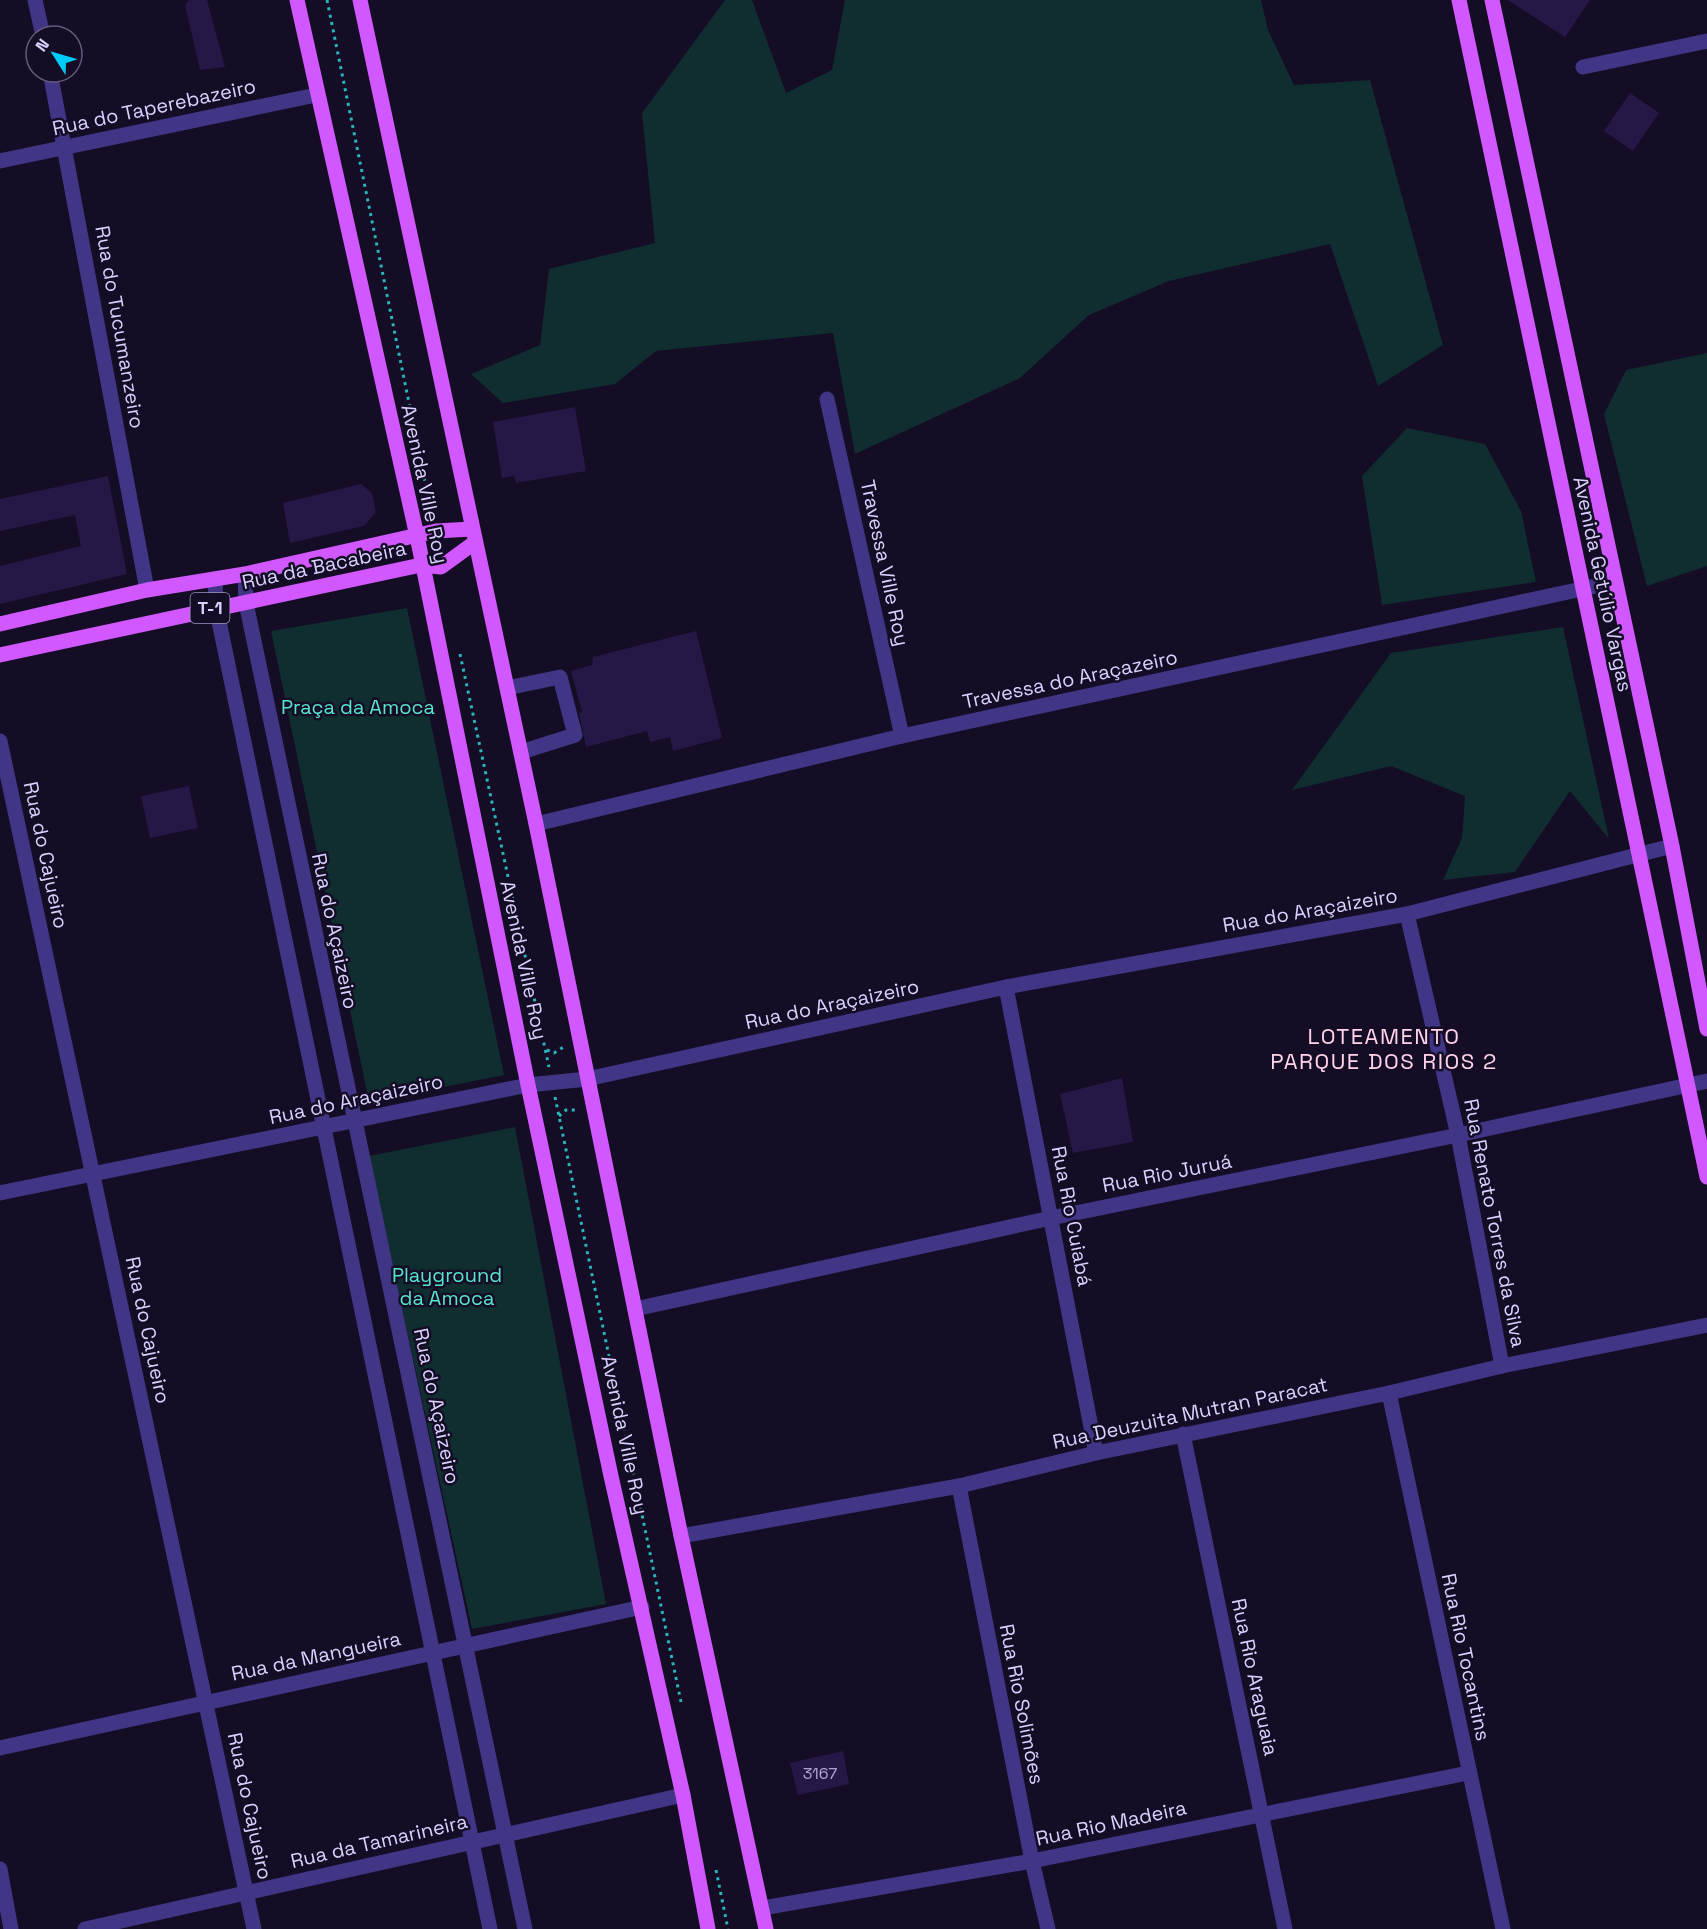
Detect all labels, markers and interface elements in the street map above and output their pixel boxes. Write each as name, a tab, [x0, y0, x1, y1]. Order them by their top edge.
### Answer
north arrow	[24, 24, 84, 84]
text: N	[31, 35, 54, 56]
street label: Rua do Taperebazeiro	[50, 73, 258, 141]
street label: Rua do Tucumanzeiro	[89, 224, 151, 430]
street label: Avenida Ville Roy	[395, 402, 455, 566]
street label: Avenida Getúlio Vargas	[1567, 474, 1639, 694]
street label: Travessa Ville Roy	[855, 478, 915, 648]
street label: Rua da Bacabeira	[239, 535, 409, 595]
road number: T-1	[190, 593, 230, 623]
street label: Travessa do Araçazeiro	[960, 643, 1180, 715]
park label: Praça da Amoca	[281, 694, 435, 720]
street label: Rua do Cajueiro	[18, 779, 74, 931]
street label: Rua do Açaizeiro	[306, 851, 364, 1011]
street label: Avenida Ville Roy	[494, 878, 554, 1042]
street label: Rua do Araçaizeiro	[1220, 882, 1400, 938]
street label: Rua do Araçaizeiro	[743, 973, 921, 1035]
district label: LOTEAMENTO PARQUE DOS RIOS 2	[1270, 1022, 1498, 1075]
street label: Rua do Araçaizeiro	[267, 1068, 445, 1130]
street label: Rua Renato Torres da Silva	[1458, 1096, 1532, 1350]
street label: Rua Rio Cuiabá	[1046, 1144, 1098, 1288]
street label: Rua Rio Juruá	[1100, 1148, 1234, 1198]
street label: Rua do Cajueiro	[120, 1254, 176, 1406]
park label: Playground da Amoca	[392, 1262, 502, 1311]
street label: Rua do Açaizeiro	[408, 1326, 466, 1486]
street label: Avenida Ville Roy	[595, 1353, 655, 1517]
street label: Rua Deuzuita Mutran Paracat	[1050, 1371, 1330, 1455]
street label: Rua Rio Tocantins	[1436, 1571, 1496, 1743]
street label: Rua Rio Araguaia	[1226, 1596, 1284, 1758]
street label: Rua Rio Solimões	[994, 1622, 1050, 1786]
street label: Rua da Mangueira	[229, 1625, 403, 1687]
street label: Rua do Cajueiro	[222, 1730, 278, 1882]
house number: 3167	[803, 1763, 837, 1784]
street label: Rua Rio Madeira	[1033, 1794, 1189, 1852]
street label: Rua da Tamarineira	[288, 1808, 470, 1874]

